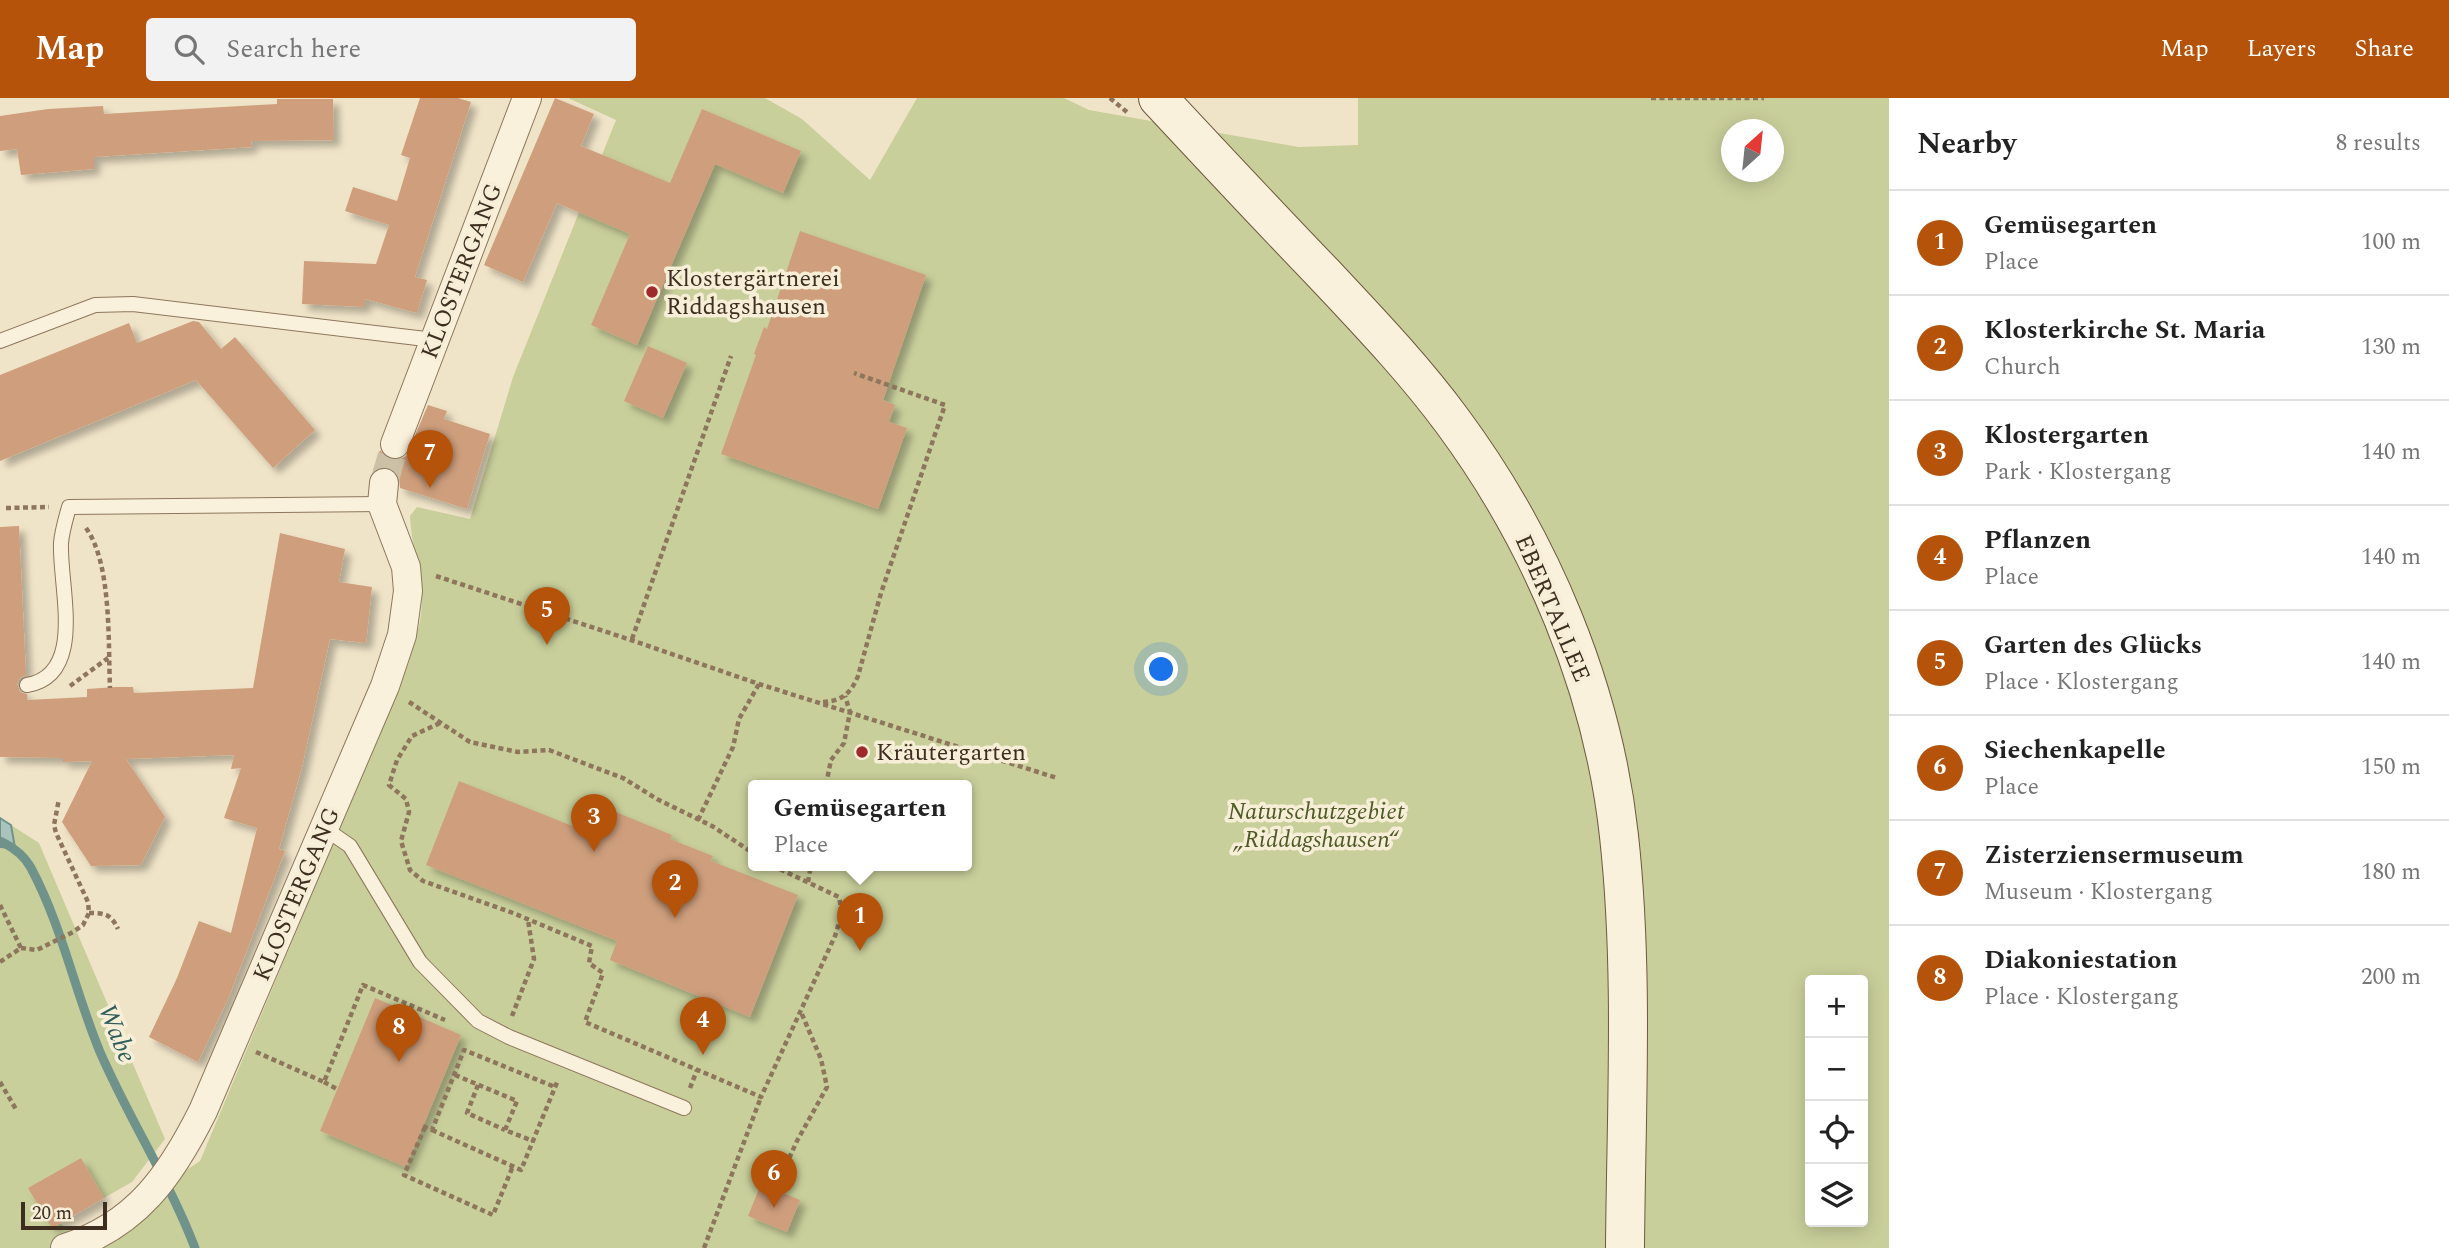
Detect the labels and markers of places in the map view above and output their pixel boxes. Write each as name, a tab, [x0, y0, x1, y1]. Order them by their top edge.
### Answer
place label: Klostergärtnerei Riddagshausen	[666, 261, 840, 325]
marker: Klostergärtnerei Riddagshausen	[644, 284, 660, 300]
pin: 7	[407, 430, 453, 488]
pin: 5	[524, 587, 570, 645]
place label: Kräutergarten	[876, 735, 1026, 771]
marker: Kräutergarten	[854, 744, 870, 760]
pin: 3	[571, 794, 617, 852]
pin: 2	[652, 860, 698, 918]
pin: 1	[837, 893, 883, 951]
pin: 4	[680, 997, 726, 1055]
pin: 8	[376, 1004, 422, 1062]
pin: 6	[751, 1150, 797, 1208]

